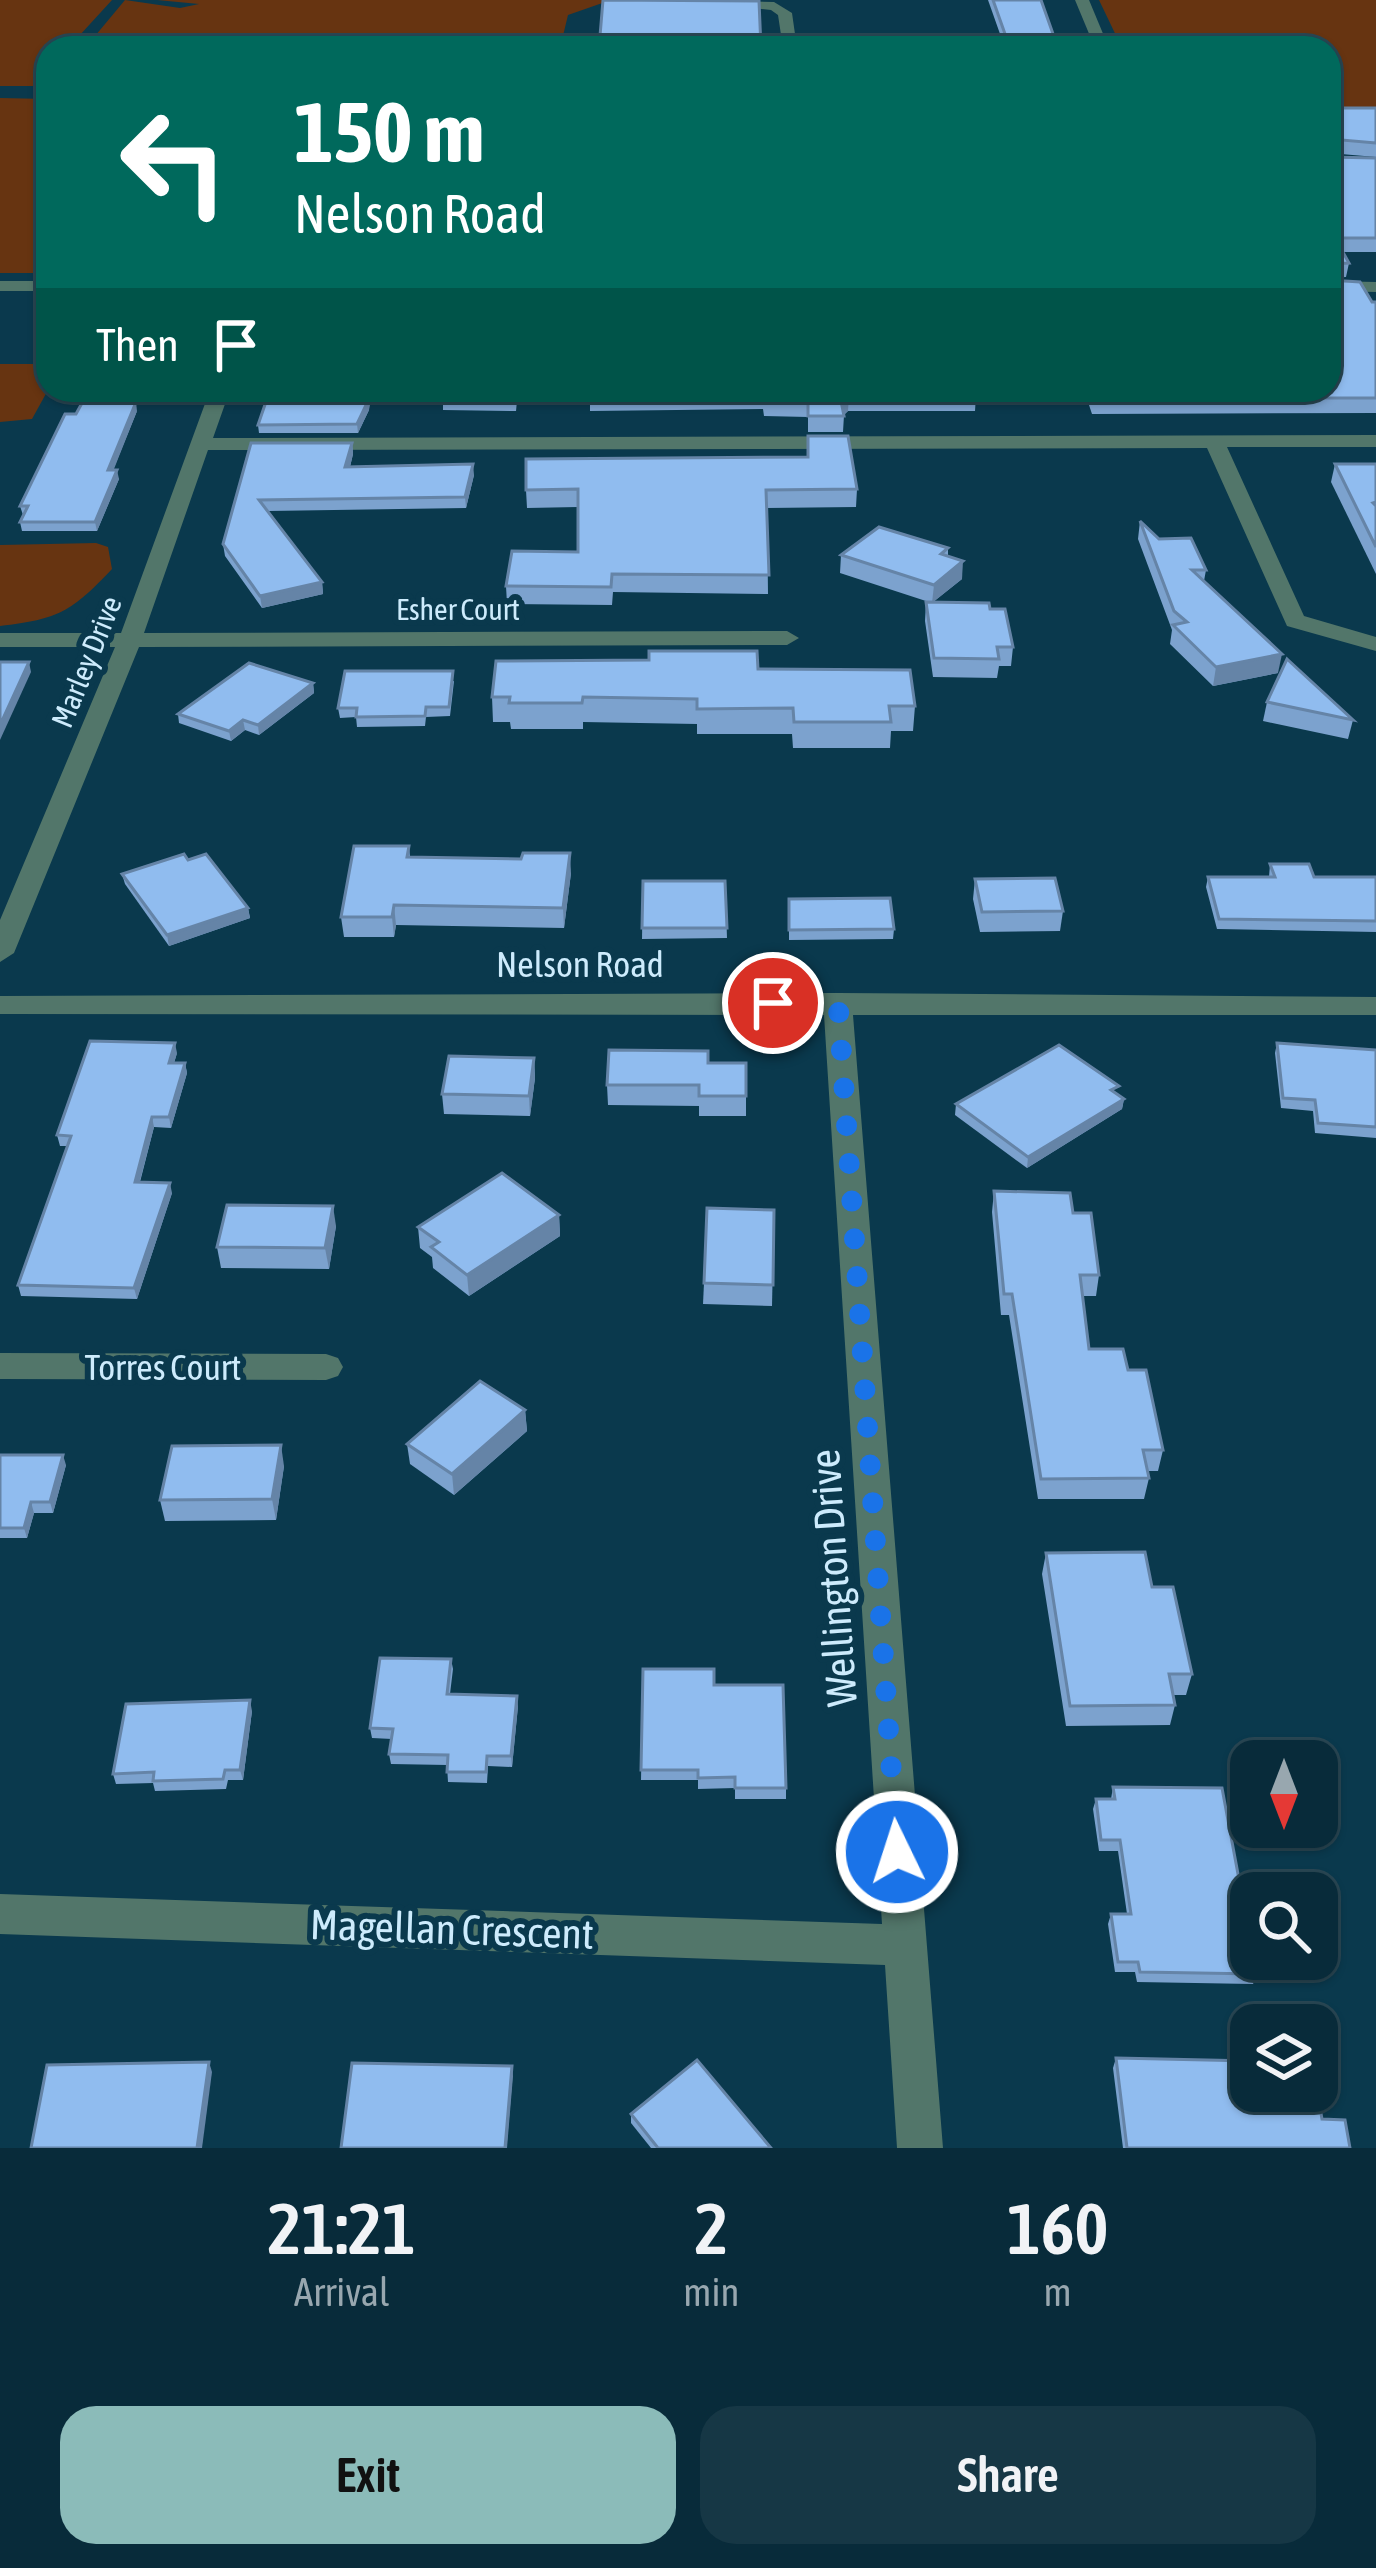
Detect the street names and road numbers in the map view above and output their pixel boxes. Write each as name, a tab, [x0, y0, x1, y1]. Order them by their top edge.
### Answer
street label: Marley Drive	[44, 591, 128, 732]
street label: Esher Court	[396, 592, 520, 626]
street label: Nelson Road	[496, 943, 664, 985]
street label: Torres Court	[85, 1346, 241, 1388]
street label: Wellington Drive	[800, 1448, 866, 1708]
street label: Magellan Crescent	[309, 1900, 595, 1958]

